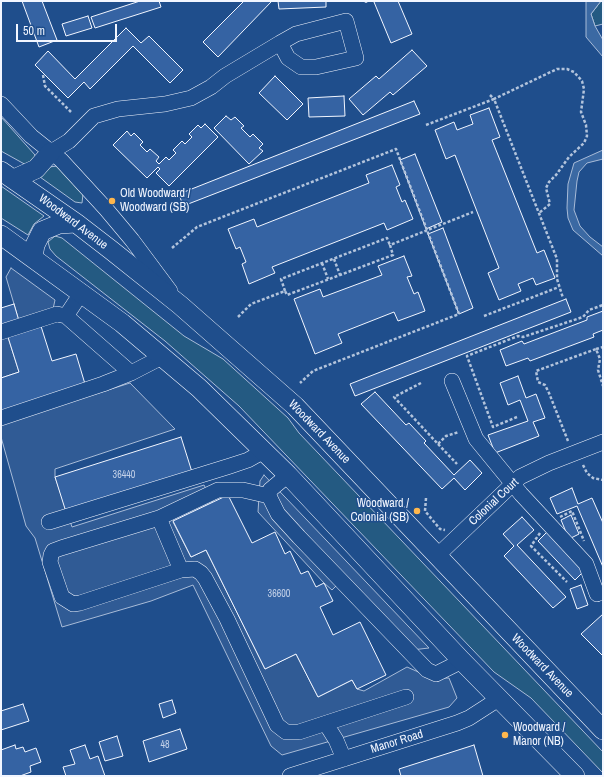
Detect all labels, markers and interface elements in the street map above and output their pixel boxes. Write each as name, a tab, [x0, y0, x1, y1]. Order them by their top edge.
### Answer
scale bar	[18, 16, 119, 42]
text: 50 m	[23, 23, 45, 39]
place label: Old Woodward / Woodward (SB)	[120, 187, 190, 215]
street label: Woodward Avenue	[36, 191, 110, 253]
marker: Old Woodward / Woodward (SB)	[107, 196, 117, 206]
street label: Woodward Avenue	[285, 397, 353, 467]
house number: 36440	[113, 469, 135, 481]
street label: Colonial Court	[466, 475, 522, 529]
place label: Woodward / Colonial (SB)	[350, 497, 409, 525]
marker: Woodward / Colonial (SB)	[412, 506, 422, 516]
house number: 36600	[268, 588, 290, 600]
street label: Woodward Avenue	[508, 631, 576, 701]
place label: Woodward / Manor (NB)	[513, 721, 565, 749]
street label: Manor Road	[369, 727, 425, 757]
marker: Woodward / Manor (NB)	[500, 730, 510, 740]
house number: 48	[160, 739, 170, 751]

